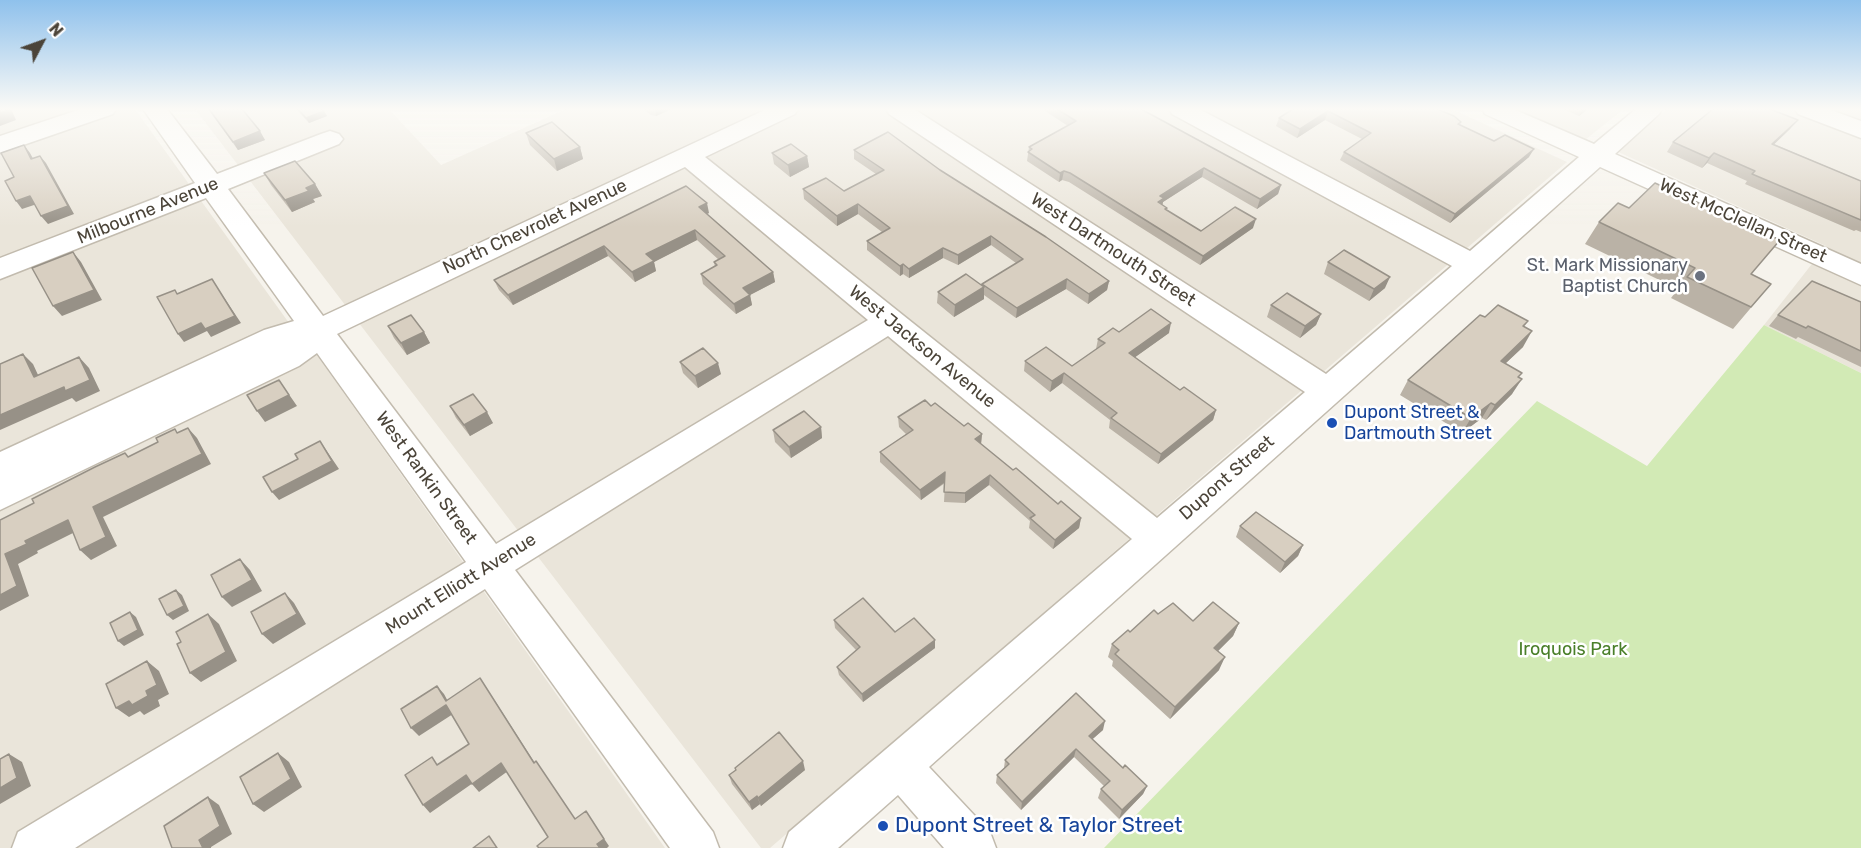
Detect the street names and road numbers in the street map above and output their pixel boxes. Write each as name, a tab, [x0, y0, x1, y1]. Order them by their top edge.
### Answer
street label: Milbourne Avenue	[74, 173, 222, 249]
street label: West McClellan Street	[1656, 174, 1830, 268]
street label: North Chevrolet Avenue	[440, 175, 630, 279]
street label: West Dartmouth Street	[1026, 189, 1200, 311]
street label: West Jackson Avenue	[844, 281, 1000, 413]
street label: West Rankin Street	[371, 408, 481, 548]
street label: Dupont Street	[1175, 431, 1279, 525]
street label: Mount Elliott Avenue	[382, 529, 540, 639]

